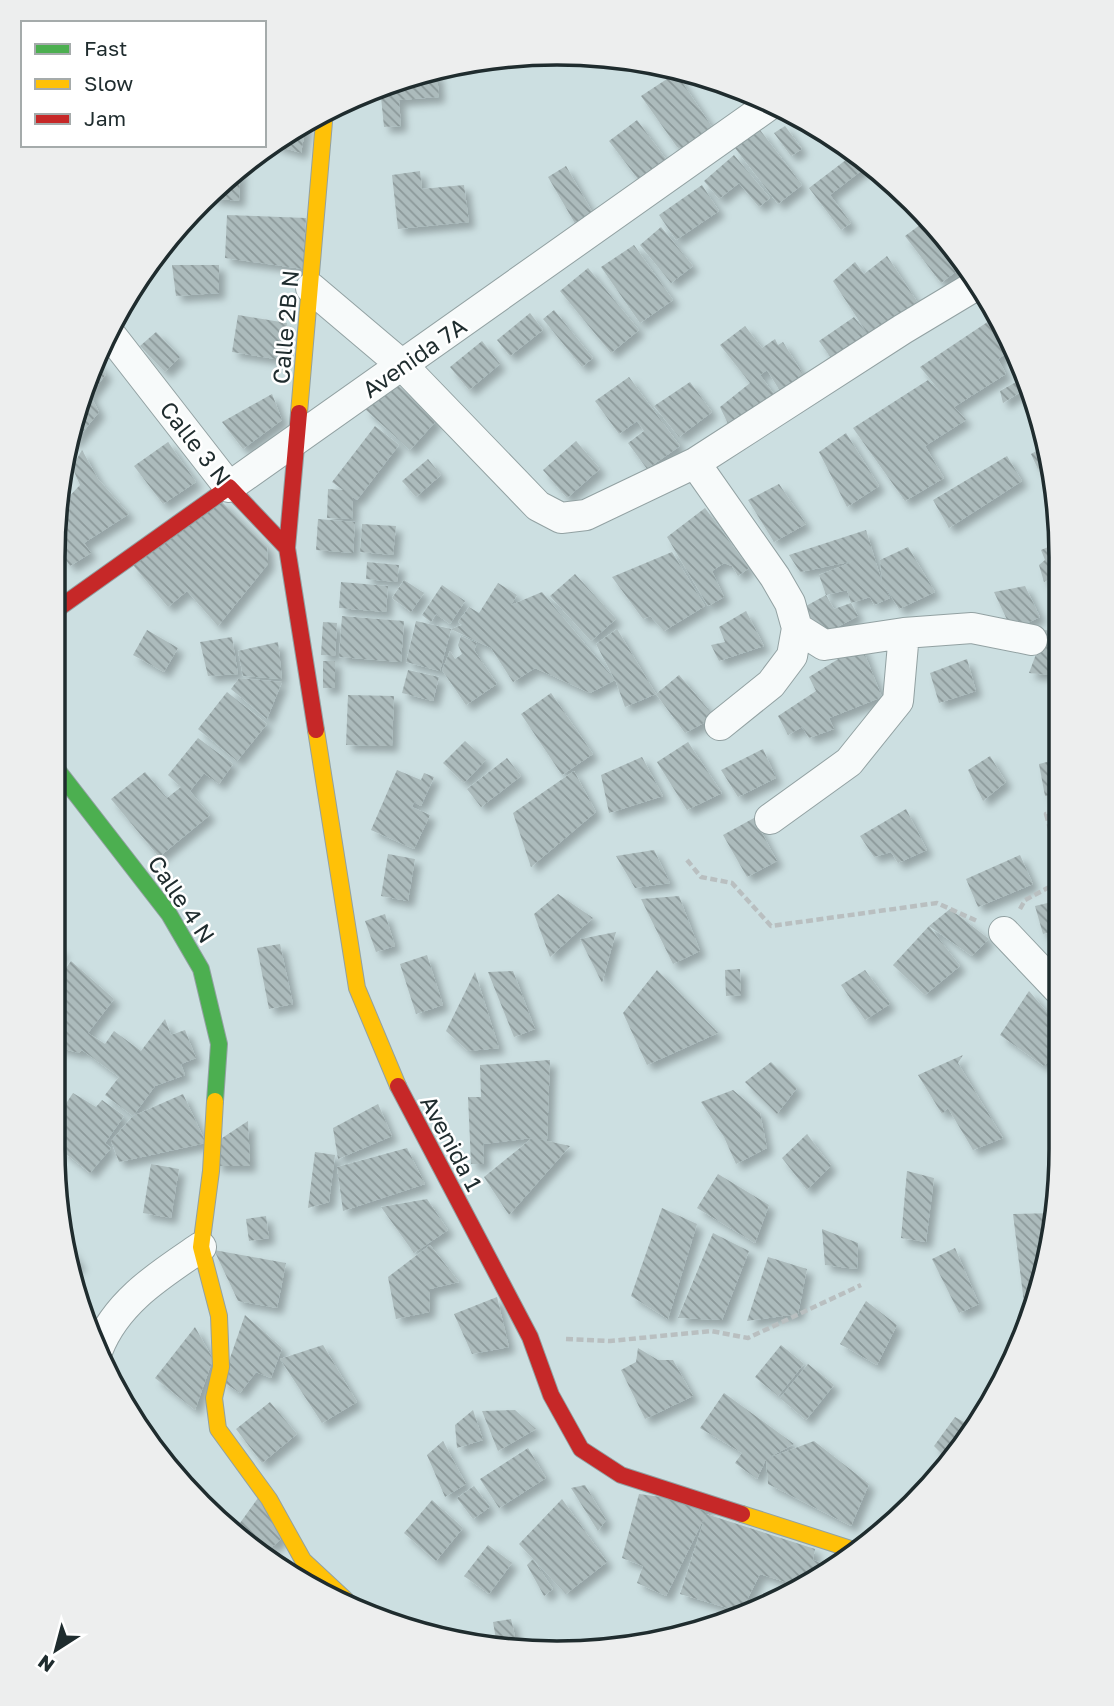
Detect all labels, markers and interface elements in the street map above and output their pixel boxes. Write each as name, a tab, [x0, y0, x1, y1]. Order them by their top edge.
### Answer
legend	[21, 21, 266, 147]
text: Fast	[84, 35, 127, 61]
text: Slow	[84, 70, 133, 96]
text: Jam	[84, 105, 126, 131]
street label: Calle 2B N	[266, 269, 304, 385]
street label: Avenida 7A	[357, 311, 471, 403]
street label: Calle 3 N	[155, 395, 237, 491]
street label: Calle 4 N	[143, 850, 221, 948]
street label: Avenida 1	[415, 1090, 489, 1196]
north arrow	[21, 1615, 91, 1685]
text: N	[33, 1651, 58, 1678]

